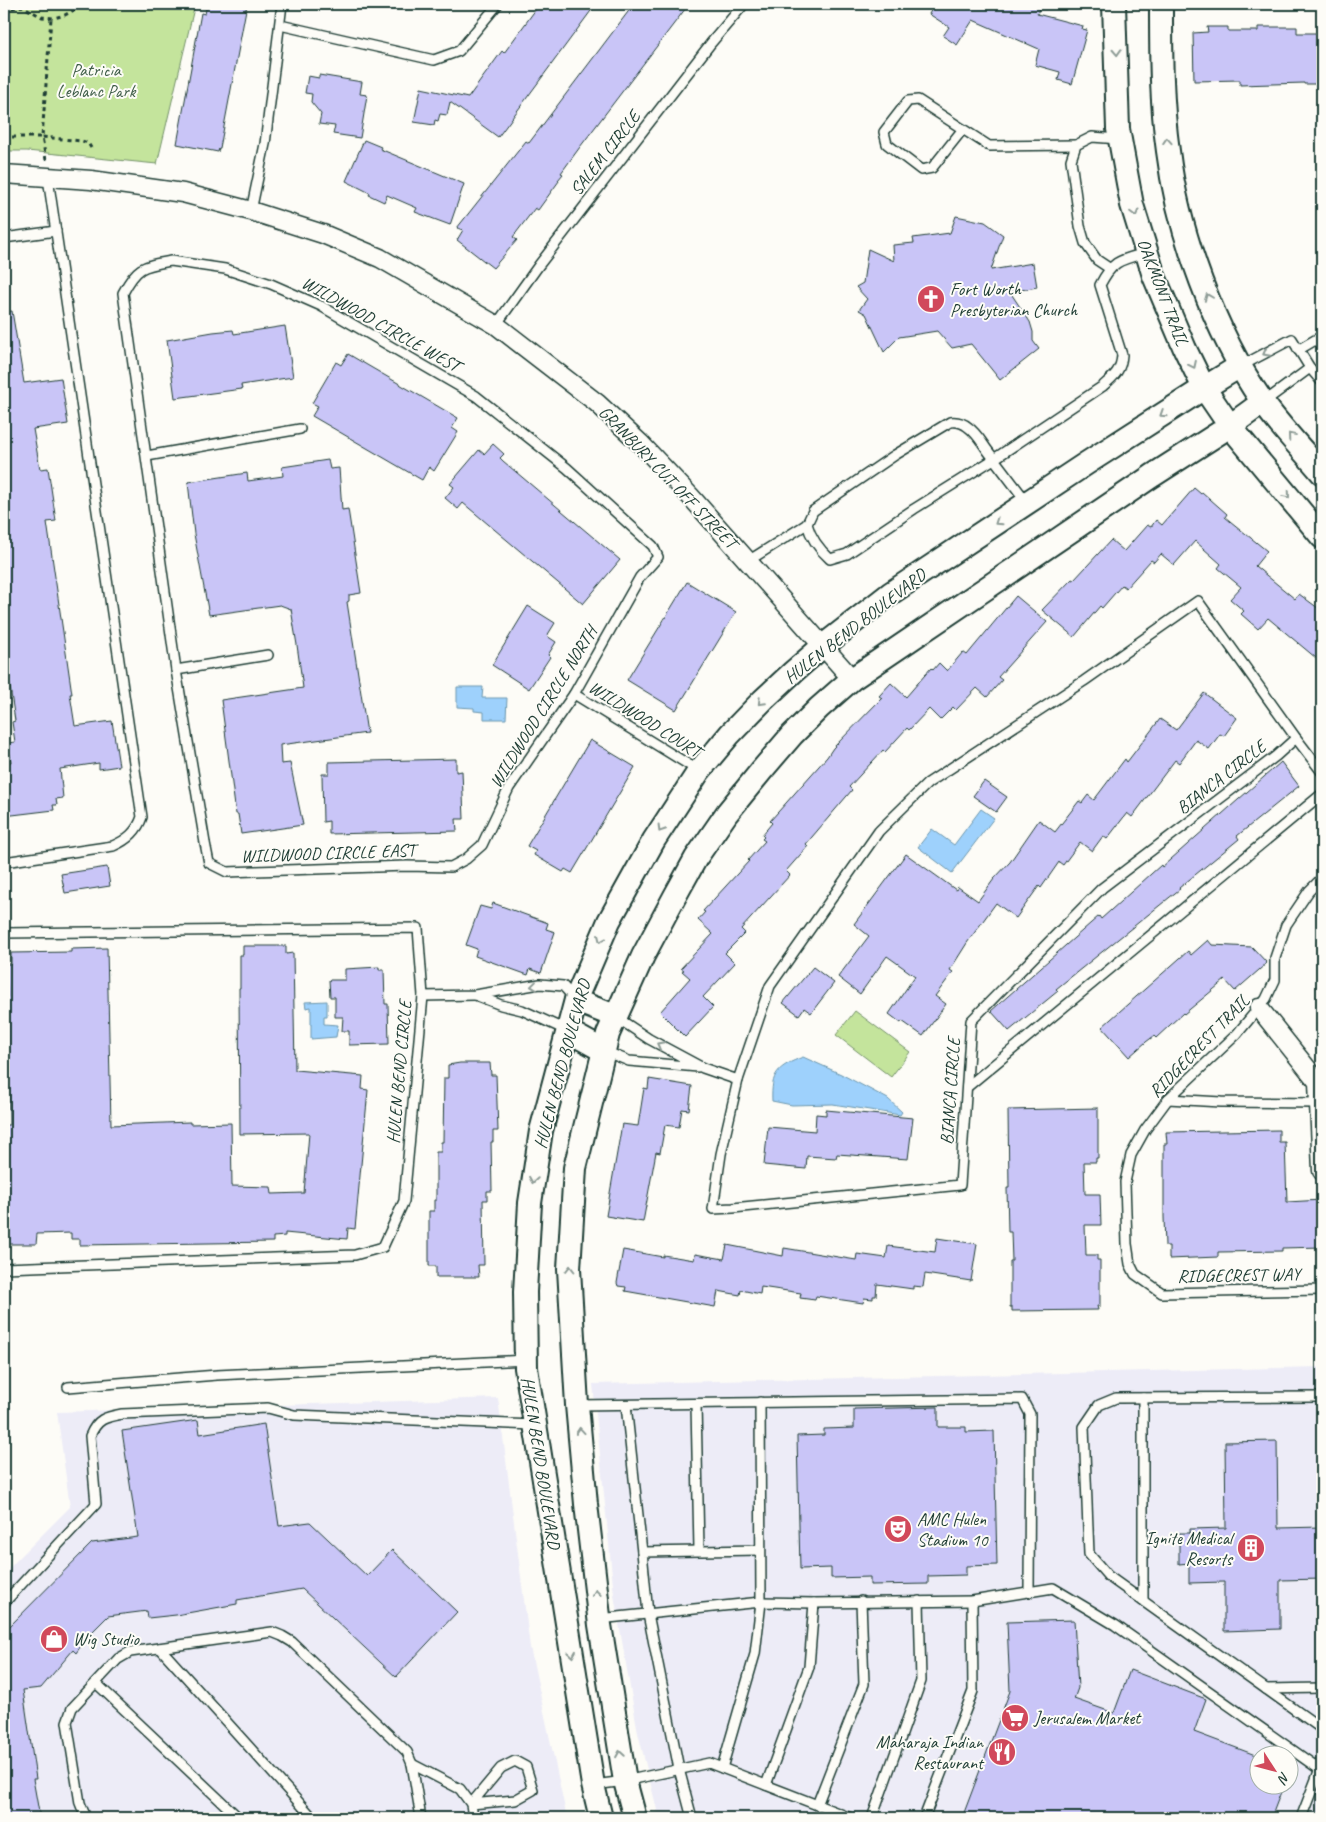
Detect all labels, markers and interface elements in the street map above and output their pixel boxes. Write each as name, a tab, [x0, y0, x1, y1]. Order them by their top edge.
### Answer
one-way arrow	[1111, 49, 1122, 57]
park label: Patricia Leblanc Park	[57, 59, 137, 102]
street label: SALEM CIRCLE	[565, 104, 646, 200]
one-way arrow	[1161, 136, 1172, 144]
one-way arrow	[1129, 209, 1139, 217]
street label: OAKMONT TRAIL	[1133, 236, 1194, 350]
street label: WILDWOOD CIRCLE WEST	[298, 271, 468, 379]
place label: Fort Worth Presbyterian Church	[950, 278, 1078, 321]
church icon: Fort Worth Presbyterian Church	[916, 284, 946, 314]
one-way arrow	[1204, 293, 1214, 302]
one-way arrow	[1262, 347, 1271, 357]
one-way arrow	[1187, 360, 1197, 369]
street label: GRANBURY CUT OFF STREET	[594, 401, 745, 556]
one-way arrow	[1159, 408, 1169, 417]
one-way arrow	[1288, 433, 1296, 442]
one-way arrow	[1282, 489, 1290, 498]
one-way arrow	[994, 516, 1004, 525]
street label: HULEN BEND BOULEVARD	[780, 563, 932, 688]
street label: WILDWOOD CIRCLE NORTH	[484, 620, 603, 792]
street label: WILDWOOD COURT	[585, 676, 709, 765]
one-way arrow	[758, 696, 767, 705]
street label: BIANCA CIRCLE	[1172, 734, 1272, 819]
one-way arrow	[657, 824, 667, 833]
street label: WILDWOOD CIRCLE EAST	[241, 839, 420, 867]
one-way arrow	[596, 934, 607, 943]
street label: HULEN BEND BOULEVARD	[529, 976, 596, 1151]
one-way arrow	[529, 980, 537, 991]
street label: RIDGECREST TRAIL	[1144, 989, 1255, 1102]
street label: HULEN BEND CIRCLE	[382, 997, 416, 1144]
street label: BIANCA CIRCLE	[935, 1035, 965, 1145]
one-way arrow	[657, 1041, 666, 1051]
one-way arrow	[529, 1176, 539, 1185]
street label: RIDGECREST WAY	[1177, 1263, 1304, 1287]
one-way arrow	[564, 1265, 575, 1273]
street label: HULEN BEND BOULEVARD	[517, 1375, 566, 1552]
one-way arrow	[575, 1427, 586, 1435]
place label: AMC Hulen Stadium 10	[917, 1508, 990, 1551]
theatre icon: AMC Hulen Stadium 10	[883, 1514, 913, 1544]
place label: Ignite Medical Resorts	[1145, 1527, 1235, 1570]
building icon: Ignite Medical Resorts	[1236, 1533, 1266, 1563]
one-way arrow	[591, 1589, 602, 1597]
shop icon: Wig Studio	[39, 1624, 69, 1654]
place label: Wig Studio	[73, 1628, 140, 1650]
one-way arrow	[566, 1649, 576, 1658]
supermarket icon: Jerusalem Market	[1000, 1703, 1030, 1733]
place label: Jerusalem Market	[1033, 1707, 1142, 1729]
place label: Maharaja Indian Restaurant	[876, 1731, 985, 1774]
restaurant icon: Maharaja Indian Restaurant	[987, 1737, 1017, 1767]
north arrow	[1248, 1744, 1298, 1794]
one-way arrow	[616, 1749, 626, 1758]
text: N	[1273, 1769, 1294, 1788]

